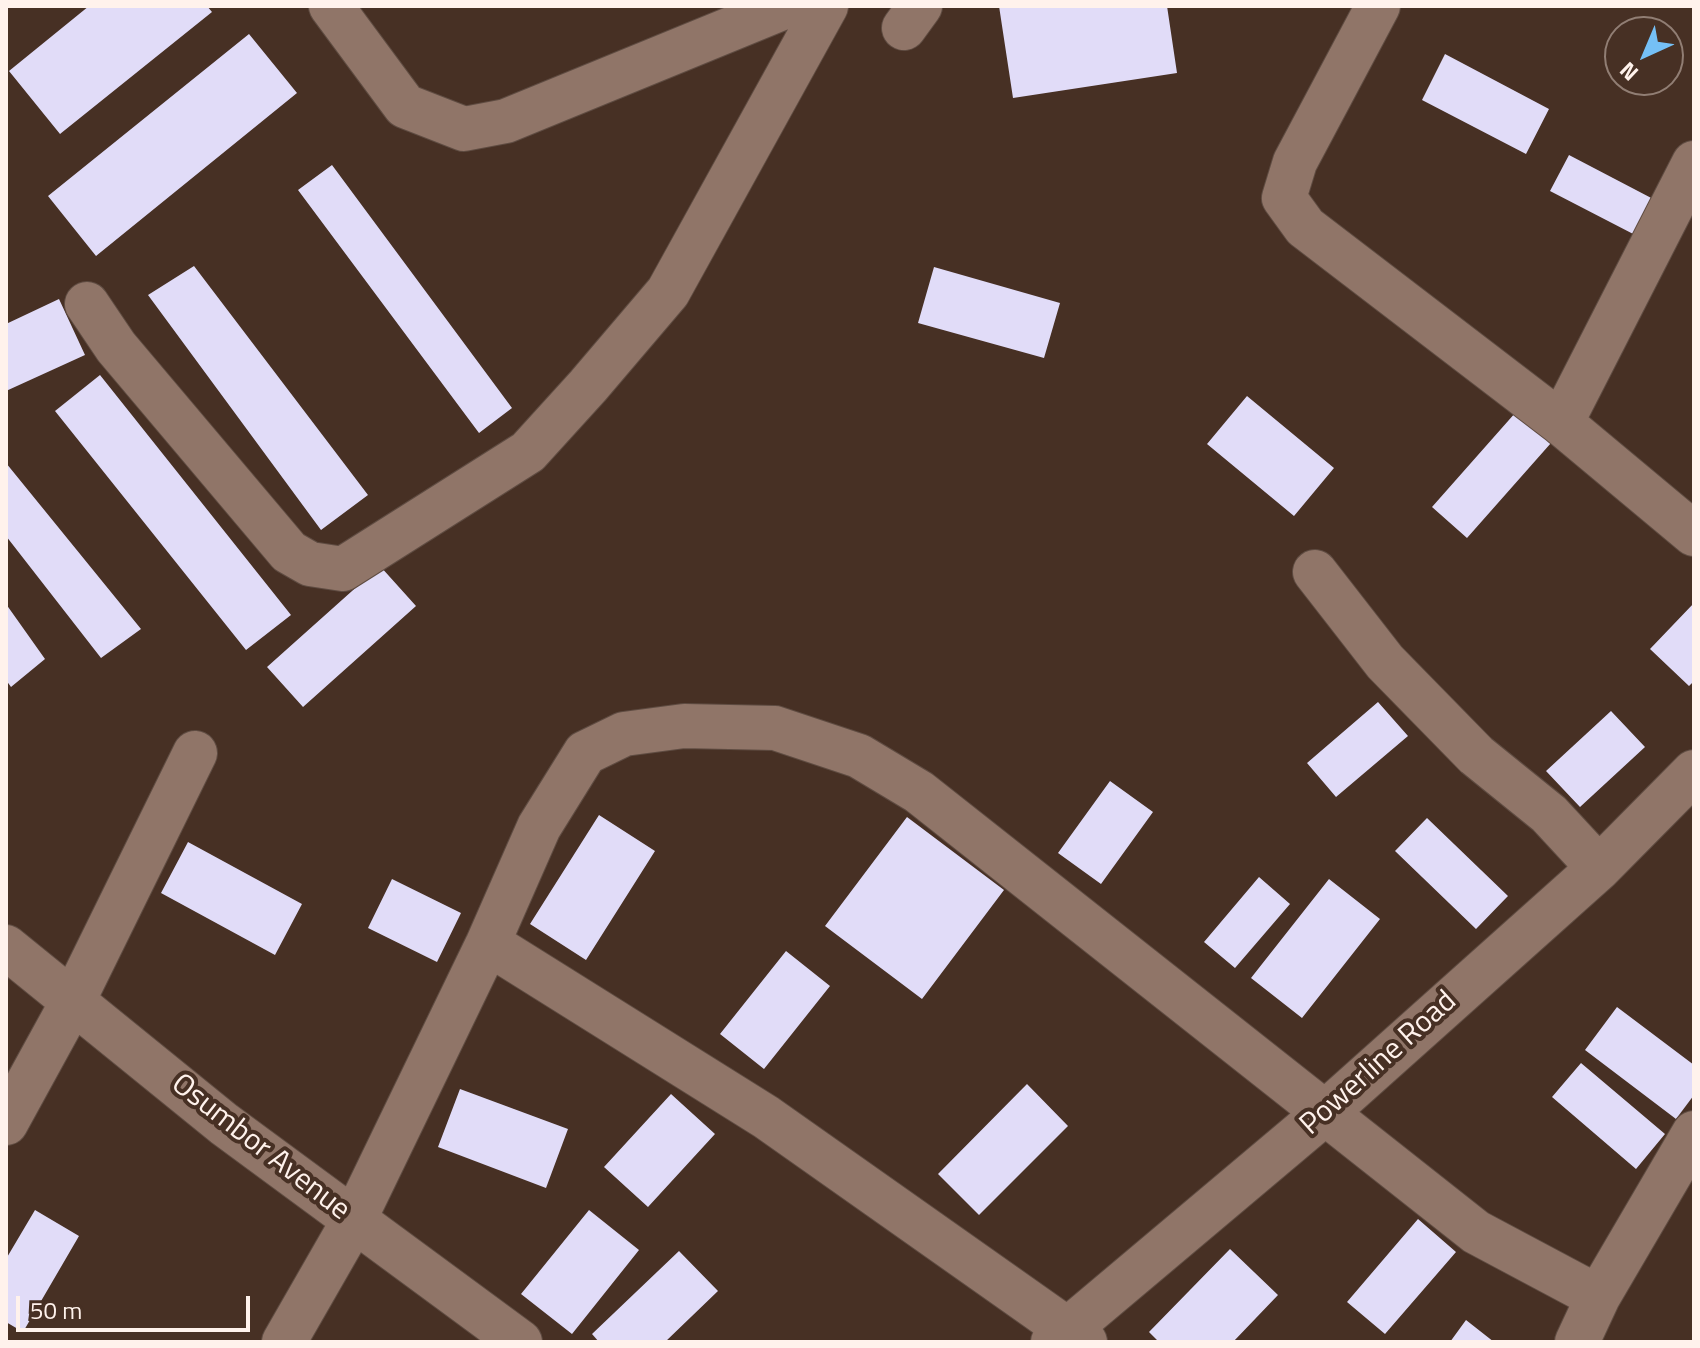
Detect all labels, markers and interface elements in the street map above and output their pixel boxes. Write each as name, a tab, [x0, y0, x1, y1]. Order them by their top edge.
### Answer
north arrow	[1604, 16, 1684, 96]
text: N	[1611, 54, 1646, 89]
street label: Powerline Road	[1293, 984, 1465, 1144]
street label: Osumbor Avenue	[163, 1067, 357, 1229]
scale bar	[20, 1280, 254, 1330]
text: 50 m	[30, 1292, 82, 1328]

